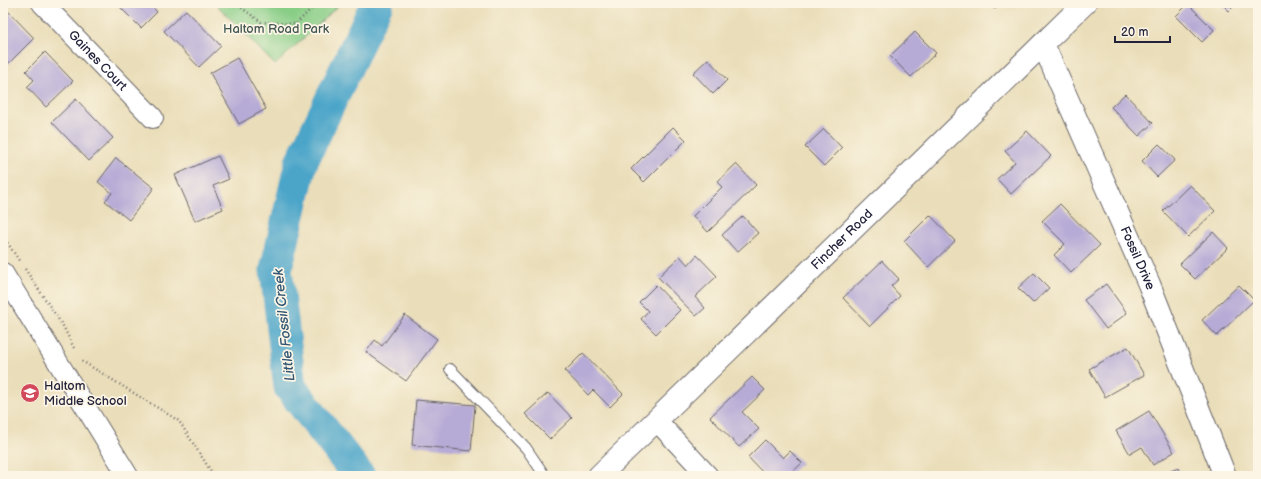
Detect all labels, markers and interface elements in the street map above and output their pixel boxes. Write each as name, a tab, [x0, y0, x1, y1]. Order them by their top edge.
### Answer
scale bar	[1115, 18, 1170, 44]
park label: Haltom Road Park	[223, 21, 330, 37]
text: 20 m	[1121, 25, 1148, 40]
street label: Gaines Court	[65, 27, 130, 94]
street label: Fincher Road	[808, 206, 876, 273]
street label: Fossil Drive	[1117, 224, 1159, 292]
water label: Little Fossil Creek	[270, 267, 298, 382]
place label: Haltom Middle School	[44, 378, 127, 409]
school or university icon: Haltom Middle School	[19, 382, 41, 404]

